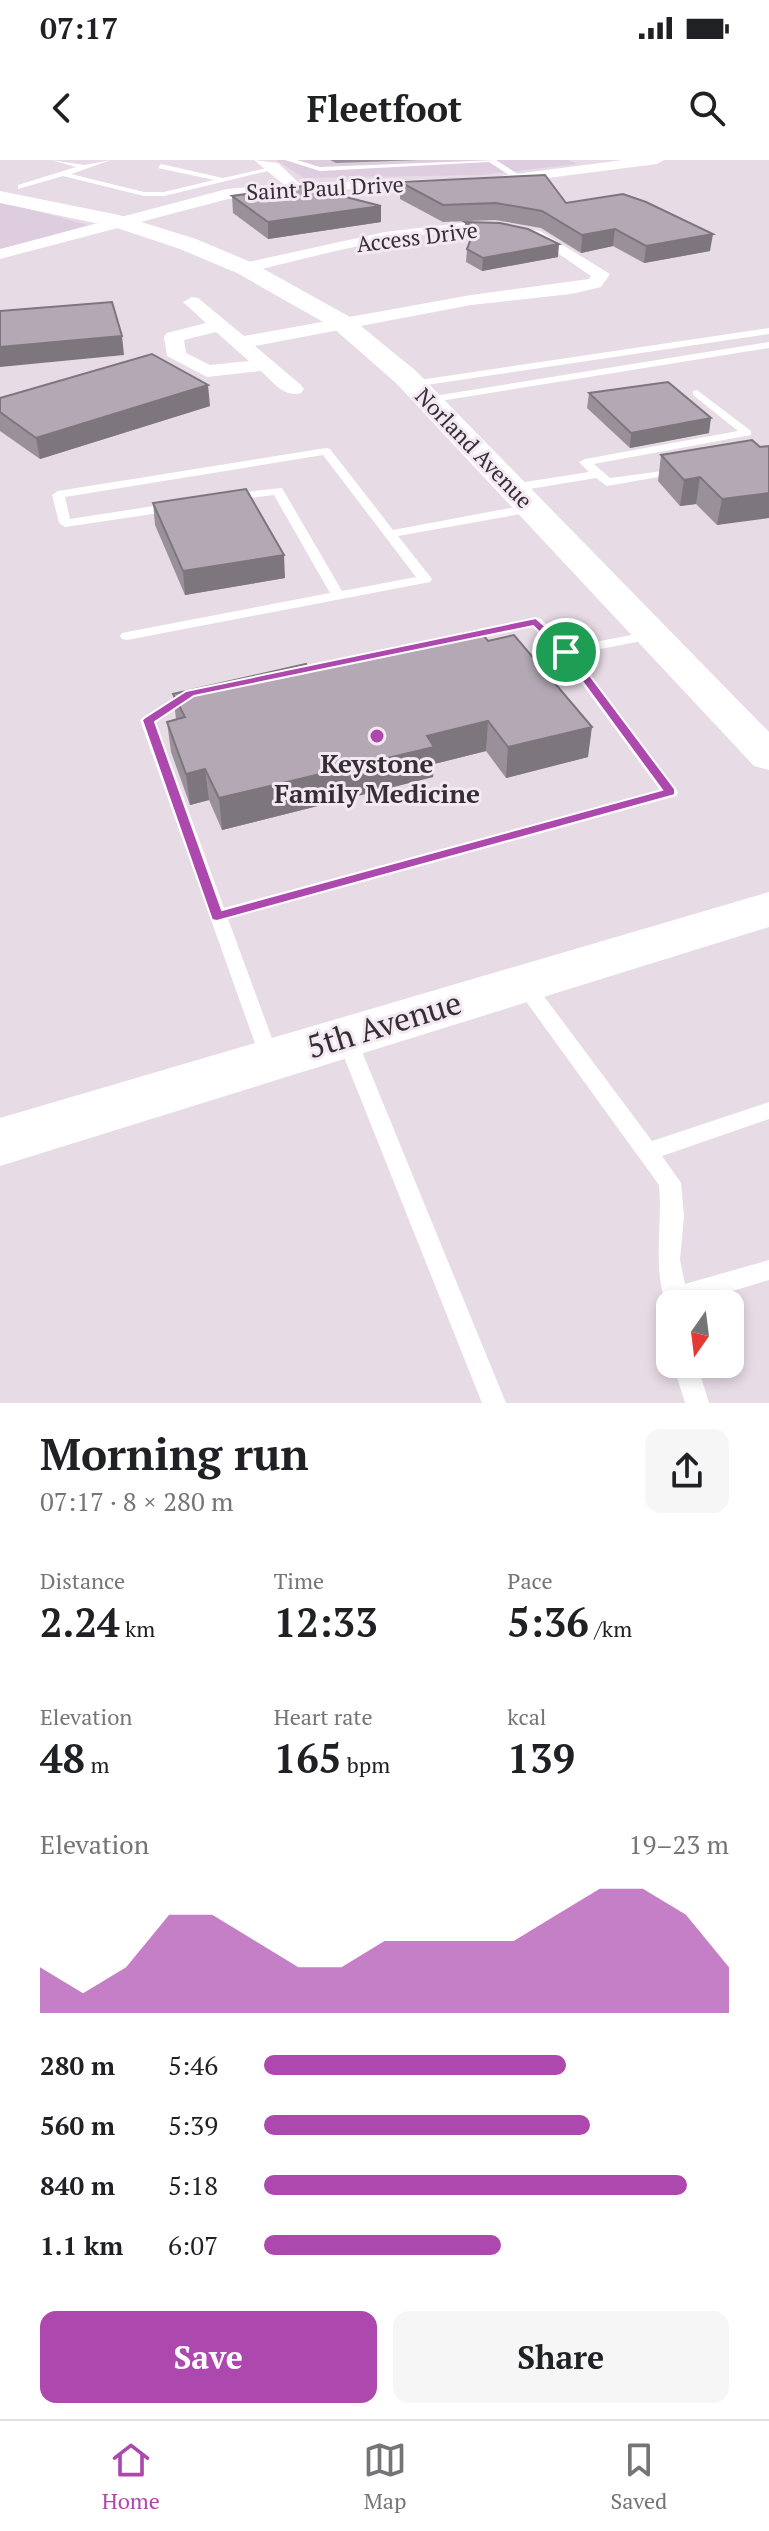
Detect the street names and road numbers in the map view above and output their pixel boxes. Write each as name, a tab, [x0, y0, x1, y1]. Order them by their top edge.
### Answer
street label: Saint Paul Drive	[246, 169, 404, 206]
street label: Access Drive	[355, 215, 479, 258]
street label: Norland Avenue	[410, 381, 539, 514]
street label: 5th Avenue	[301, 981, 466, 1067]

